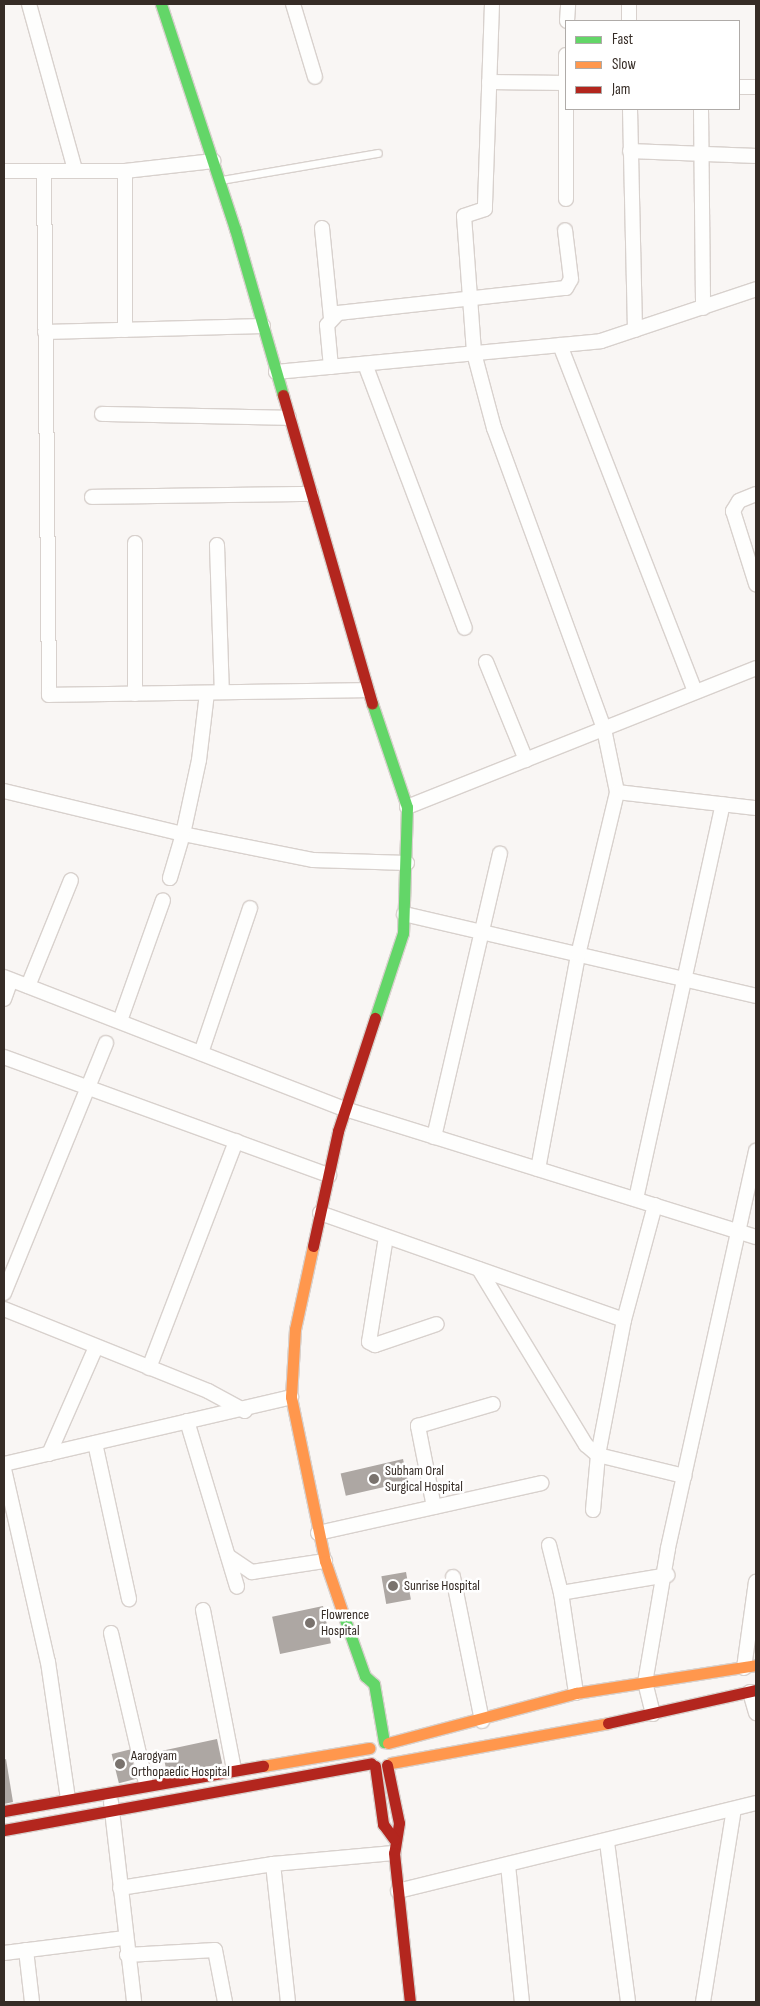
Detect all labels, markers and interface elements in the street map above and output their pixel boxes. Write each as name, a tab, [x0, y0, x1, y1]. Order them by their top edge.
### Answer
legend	[565, 20, 740, 110]
text: Fast	[612, 30, 633, 49]
text: Slow	[612, 55, 636, 74]
text: Jam	[612, 80, 630, 99]
place label: Subham Oral Surgical Hospital	[385, 1463, 463, 1495]
marker: Subham Oral Surgical Hospital	[367, 1472, 381, 1486]
place label: Sunrise Hospital	[404, 1578, 480, 1594]
marker: Sunrise Hospital	[386, 1579, 400, 1593]
place label: Flowrence Hospital	[321, 1607, 369, 1640]
marker: Flowrence Hospital	[303, 1616, 317, 1630]
place label: Aarogyam Orthopaedic Hospital	[131, 1748, 230, 1780]
marker: Aarogyam Orthopaedic Hospital	[113, 1757, 127, 1771]

